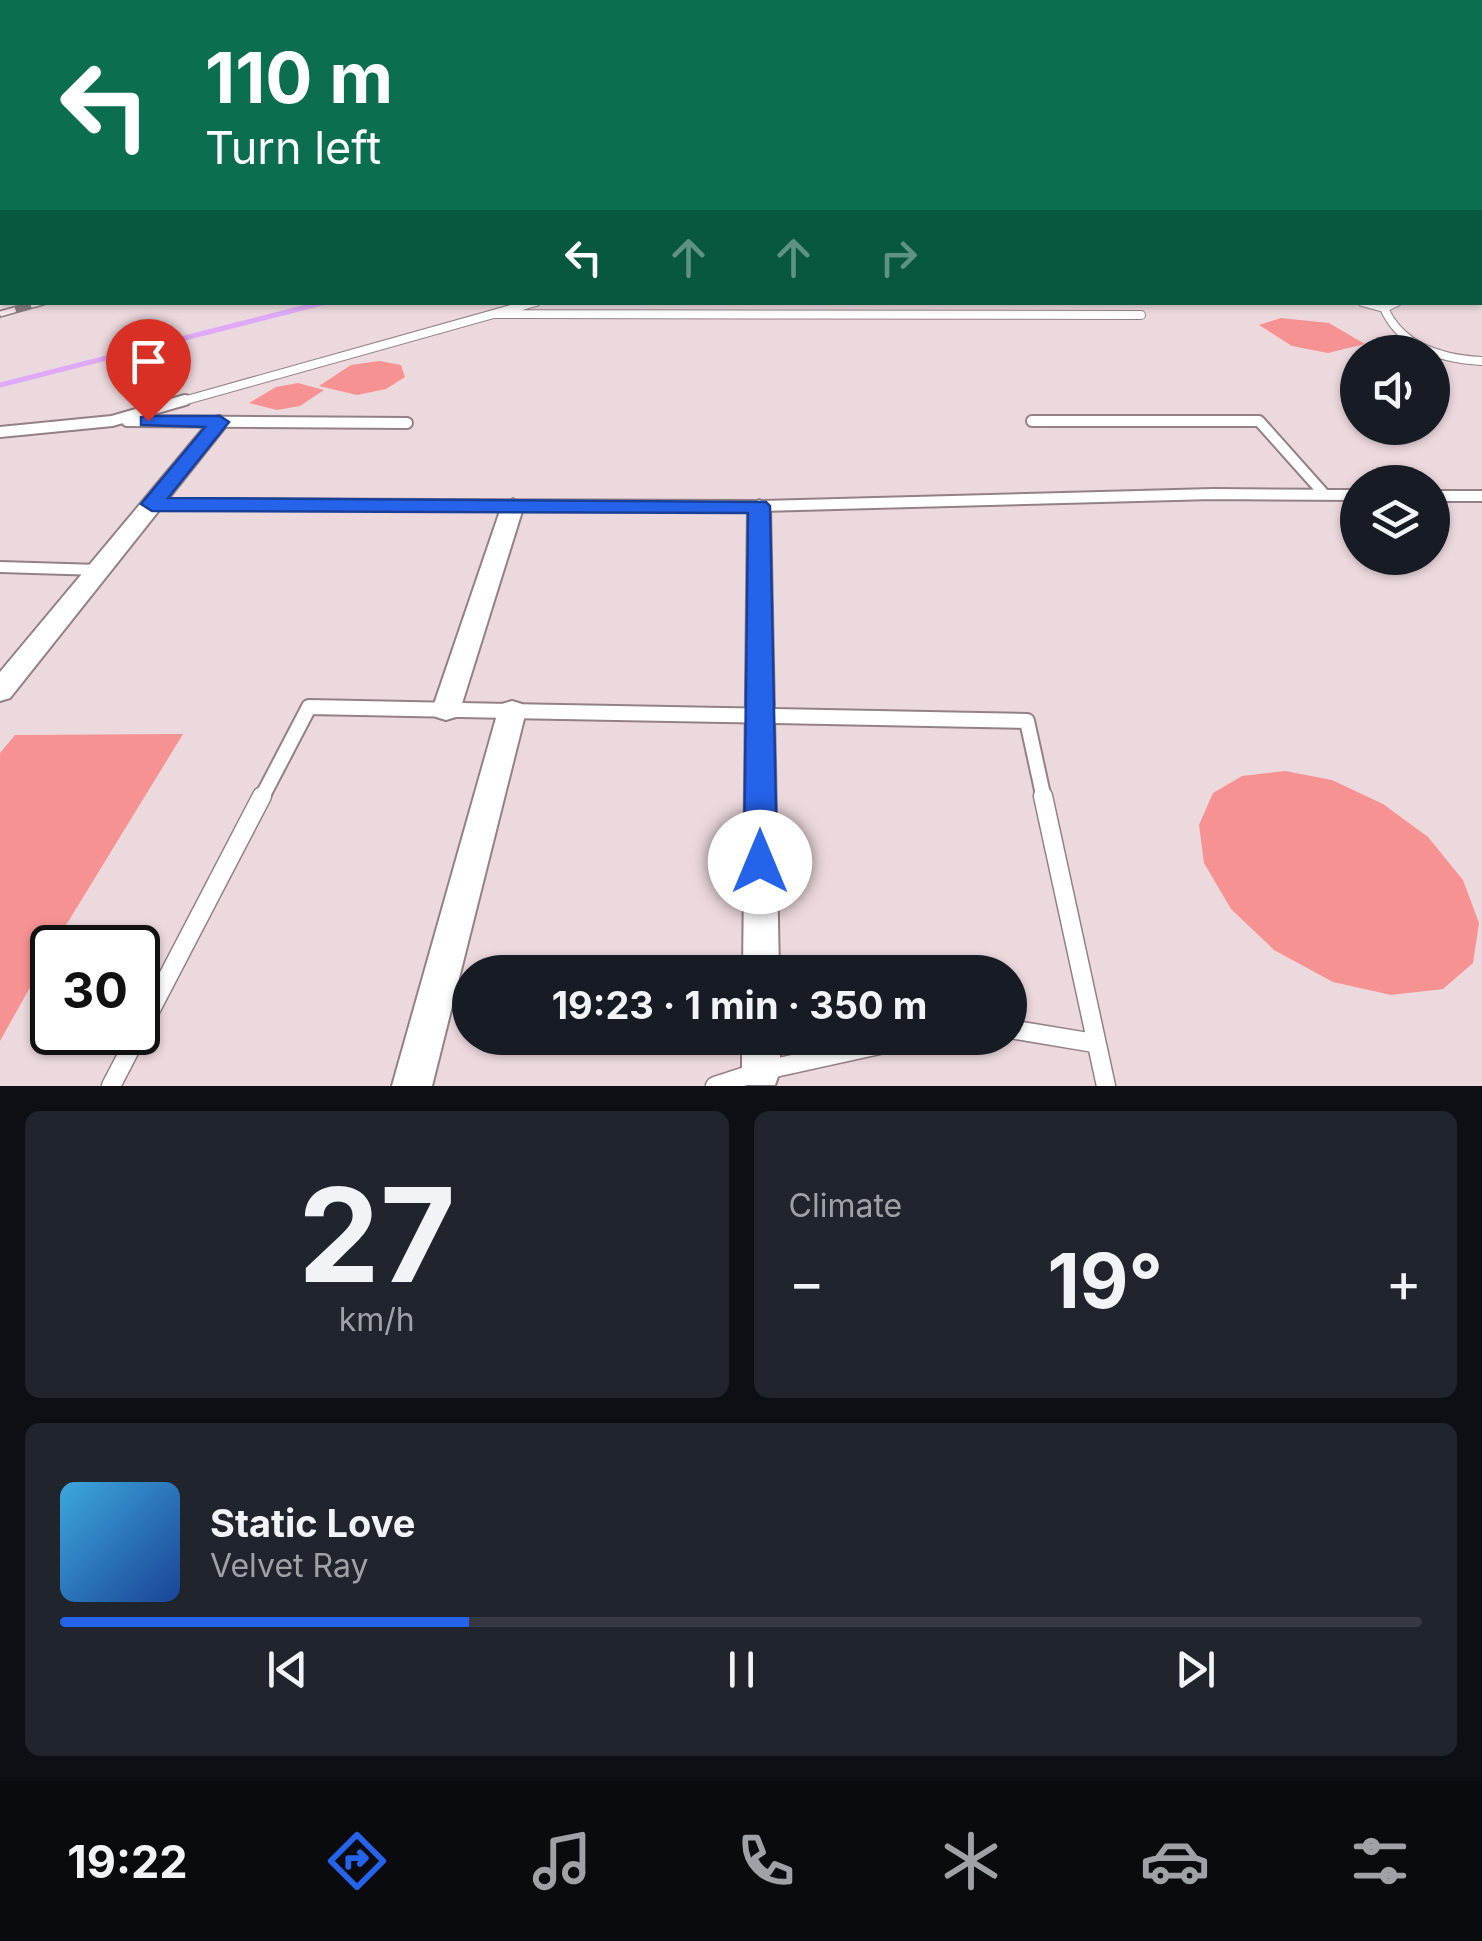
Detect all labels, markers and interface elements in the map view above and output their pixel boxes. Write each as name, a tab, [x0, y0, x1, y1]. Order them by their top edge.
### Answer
text: 110 m	[205, 35, 393, 120]
icon: left	[40, 40, 170, 170]
text: Turn left	[205, 120, 381, 175]
icon: left	[556, 230, 611, 285]
icon: ahead	[661, 230, 716, 285]
icon: ahead	[766, 230, 821, 285]
icon: right	[871, 230, 926, 285]
pin	[106, 319, 191, 422]
icon: arrive	[121, 334, 176, 389]
map controls	[1340, 335, 1450, 575]
button: sound	[1340, 335, 1450, 445]
button: layers	[1340, 465, 1450, 575]
position arrow	[708, 810, 812, 914]
speed limit sign: 30	[30, 925, 160, 1055]
text: 19:23 · 1 min · 350 m	[552, 982, 927, 1028]
text: 27	[298, 1156, 456, 1313]
text: Climate	[789, 1186, 902, 1225]
text: 19°	[1047, 1235, 1163, 1326]
text: −	[789, 1249, 825, 1315]
text: +	[1386, 1249, 1422, 1315]
text: km/h	[339, 1300, 415, 1339]
text: Static Love	[210, 1500, 415, 1546]
text: Velvet Ray	[210, 1546, 368, 1585]
icon: previous	[260, 1642, 315, 1697]
icon: pause	[714, 1642, 769, 1697]
icon: next	[1168, 1642, 1223, 1697]
icon: directions	[322, 1826, 392, 1896]
icon: music	[527, 1826, 597, 1896]
icon: phone	[731, 1826, 801, 1896]
icon: climate	[936, 1826, 1006, 1896]
icon: car	[1140, 1826, 1210, 1896]
icon: filters	[1345, 1826, 1415, 1896]
text: 19:22	[67, 1834, 188, 1889]

